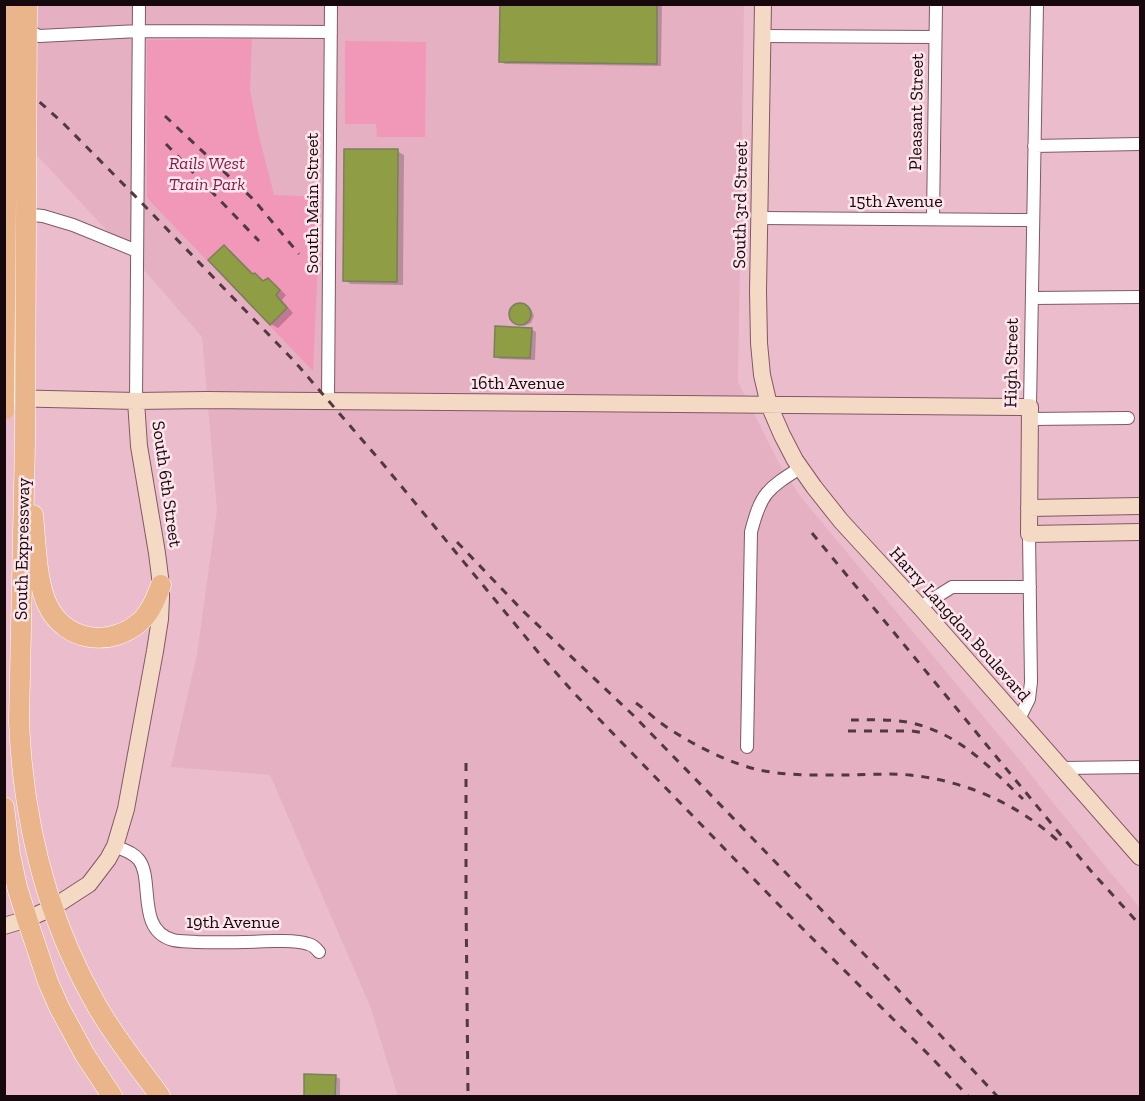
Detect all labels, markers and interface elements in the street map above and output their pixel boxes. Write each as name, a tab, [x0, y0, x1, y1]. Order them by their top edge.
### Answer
street label: Pleasant Street	[904, 53, 928, 171]
street label: South Main Street	[301, 132, 323, 273]
street label: South 3rd Street	[728, 141, 752, 269]
park label: Rails West Train Park	[169, 152, 245, 195]
street label: 15th Avenue	[849, 190, 943, 212]
street label: High Street	[999, 318, 1023, 408]
street label: 16th Avenue	[471, 372, 565, 394]
street label: South 6th Street	[147, 419, 187, 549]
street label: South Expressway	[10, 477, 34, 620]
street label: Harry Langdon Boulevard	[885, 542, 1035, 706]
street label: 19th Avenue	[186, 911, 280, 933]

